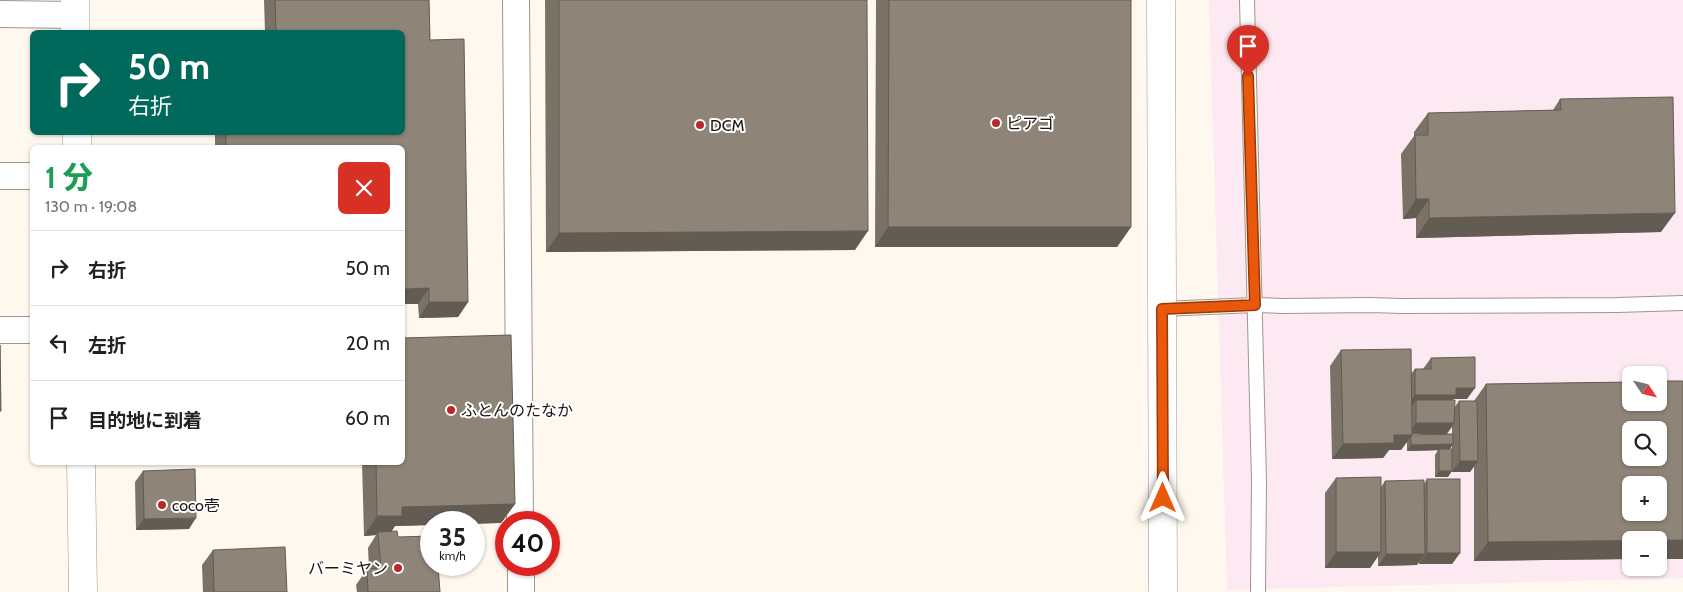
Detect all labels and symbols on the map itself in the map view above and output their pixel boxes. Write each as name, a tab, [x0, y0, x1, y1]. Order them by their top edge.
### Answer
pin	[1227, 25, 1269, 76]
place label: ピアゴ	[1006, 114, 1054, 133]
place label: DCM	[710, 116, 744, 135]
marker: ピアゴ	[990, 117, 1002, 129]
marker: DCM	[694, 119, 706, 131]
north arrow	[1622, 366, 1668, 411]
place label: ふとんのたなか	[461, 401, 573, 420]
marker: ふとんのたなか	[445, 404, 457, 416]
position arrow	[1136, 471, 1188, 523]
place label: coco壱	[172, 496, 220, 515]
marker: coco壱	[156, 499, 168, 511]
speed limit sign: 40	[495, 511, 560, 576]
place label: バーミヤン	[308, 559, 388, 578]
marker: バーミヤン	[392, 562, 404, 574]

